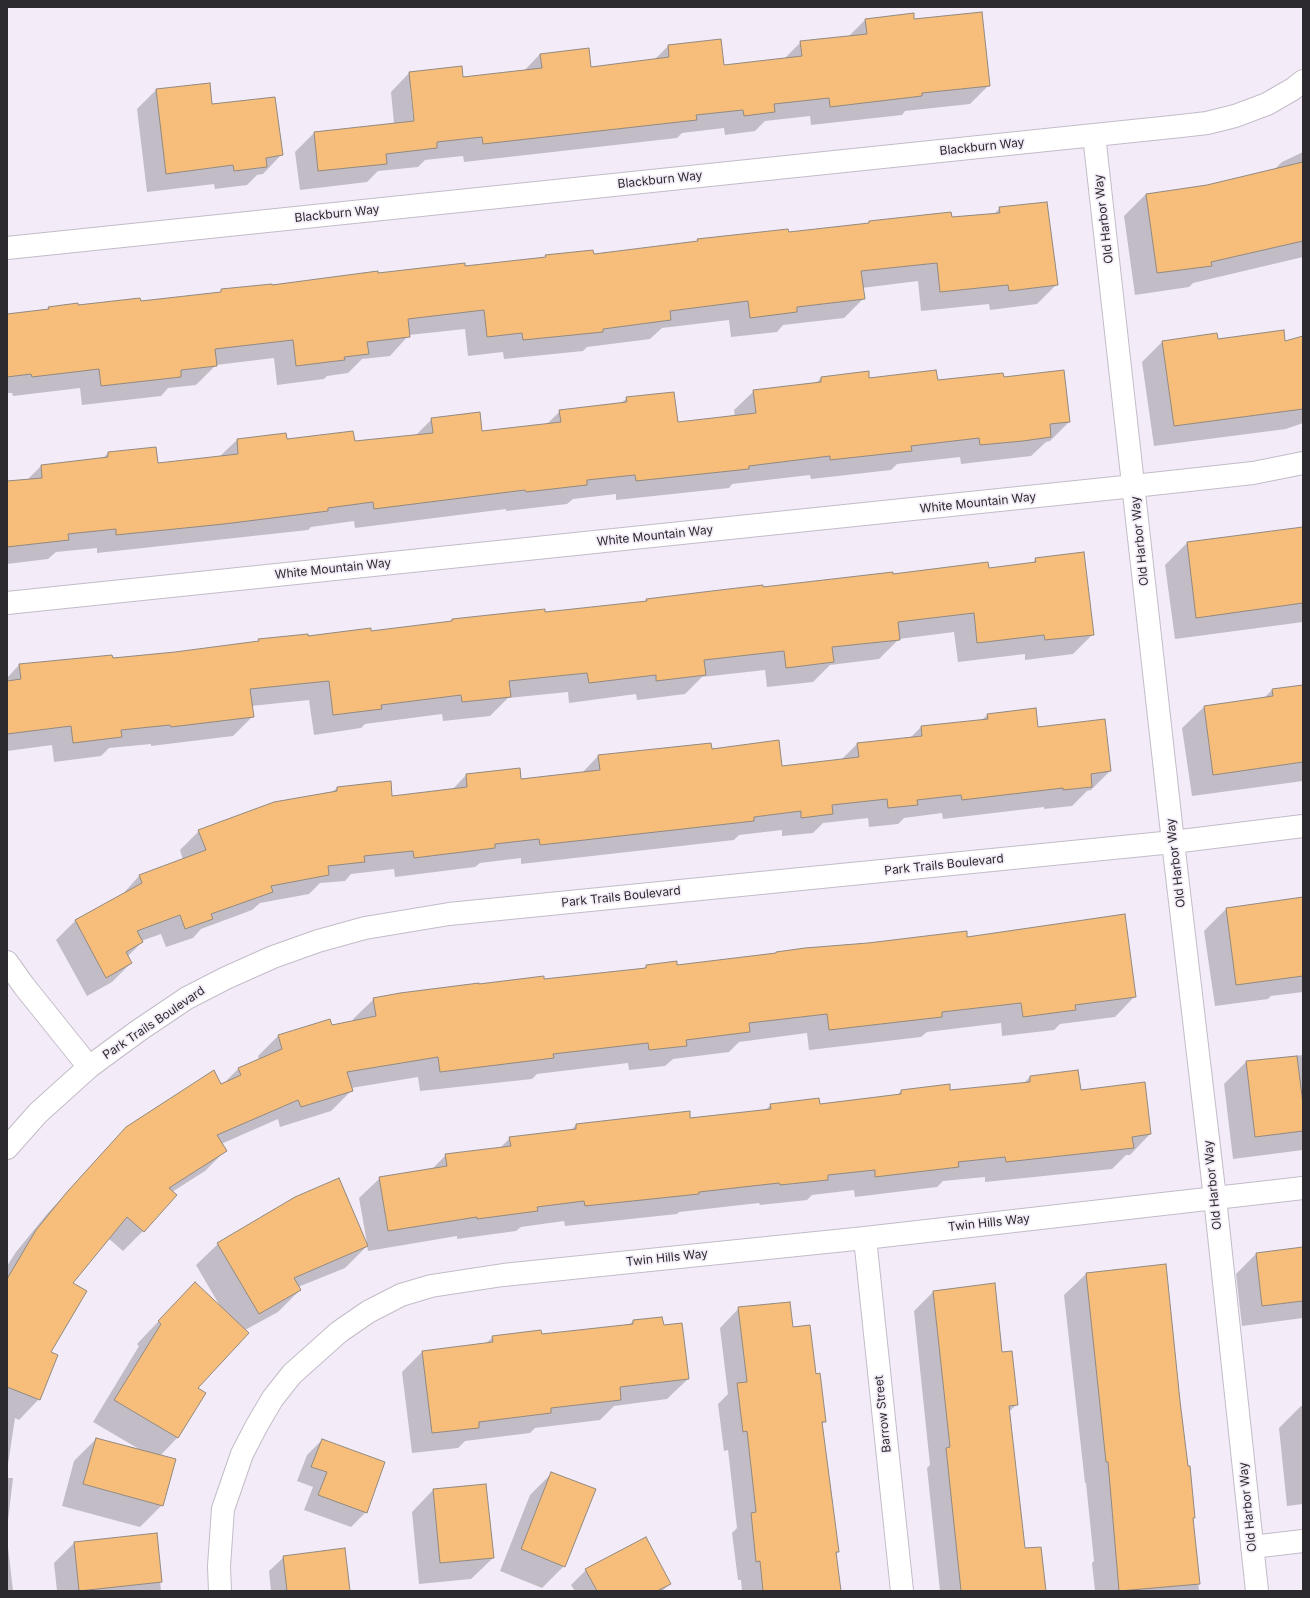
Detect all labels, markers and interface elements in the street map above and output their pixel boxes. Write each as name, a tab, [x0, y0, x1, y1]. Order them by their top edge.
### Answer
street label: Blackburn Way	[939, 135, 1025, 159]
street label: Blackburn Way	[617, 168, 703, 192]
street label: Old Harbor Way	[1091, 173, 1117, 265]
street label: Blackburn Way	[294, 202, 380, 226]
street label: White Mountain Way	[919, 490, 1037, 516]
street label: Old Harbor Way	[1128, 495, 1152, 587]
street label: White Mountain Way	[596, 523, 714, 549]
street label: White Mountain Way	[274, 556, 392, 582]
street label: Old Harbor Way	[1163, 817, 1189, 909]
street label: Park Trails Boulevard	[884, 852, 1004, 878]
street label: Park Trails Boulevard	[561, 884, 681, 910]
street label: Park Trails Boulevard	[100, 984, 208, 1062]
street label: Old Harbor Way	[1201, 1139, 1225, 1231]
street label: Twin Hills Way	[947, 1212, 1031, 1234]
street label: Twin Hills Way	[625, 1247, 709, 1269]
street label: Barrow Street	[872, 1375, 894, 1453]
street label: Old Harbor Way	[1236, 1461, 1260, 1553]

